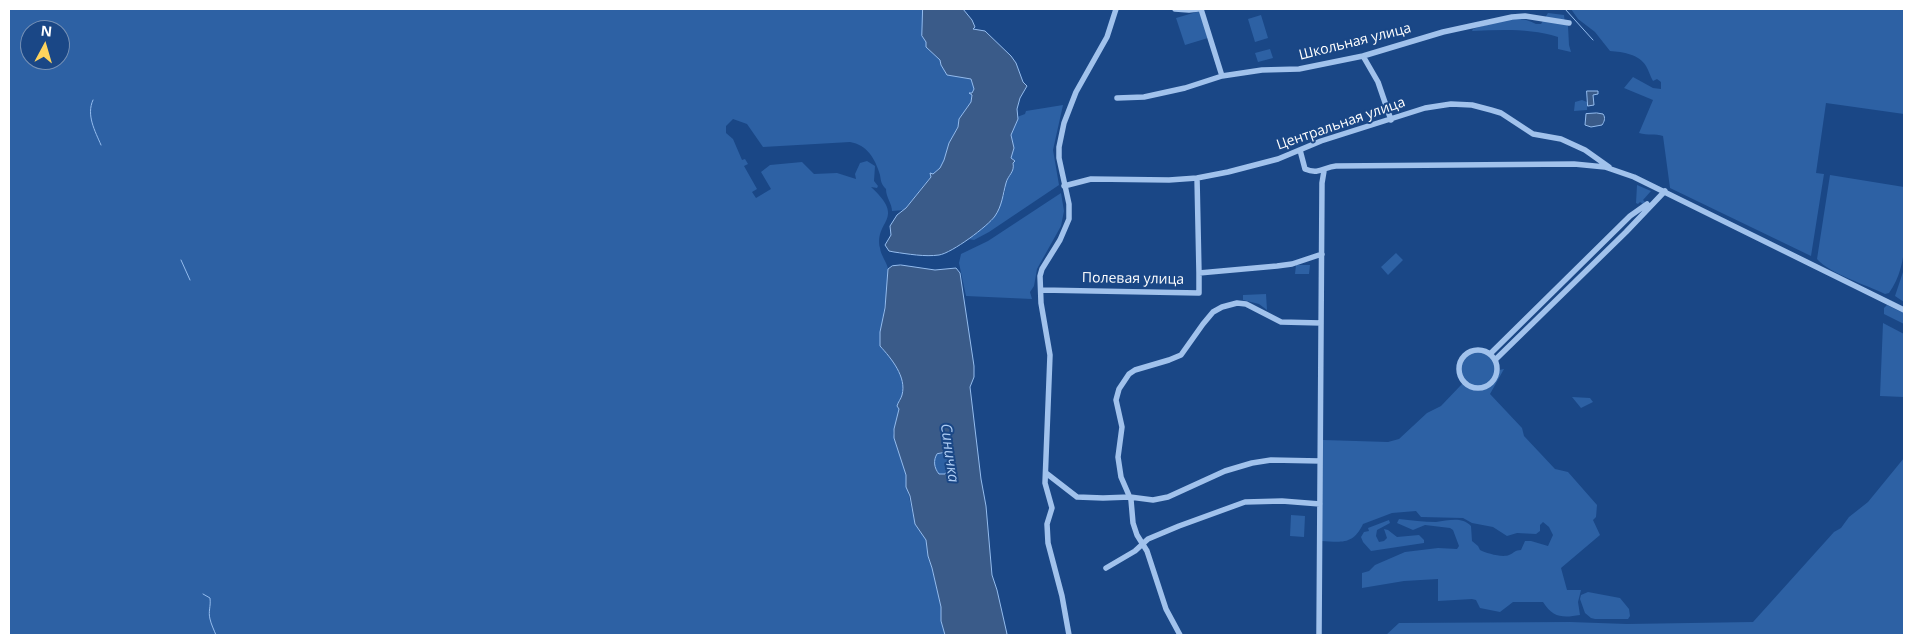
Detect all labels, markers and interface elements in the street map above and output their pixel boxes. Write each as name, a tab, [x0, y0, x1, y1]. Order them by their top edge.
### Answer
north arrow	[20, 20, 70, 70]
street label: Школьная улица	[1297, 20, 1413, 64]
text: N	[40, 21, 53, 41]
street label: Центральная улица	[1275, 94, 1407, 154]
street label: Полевая улица	[1082, 270, 1184, 288]
water label: Синичка	[936, 422, 962, 484]

